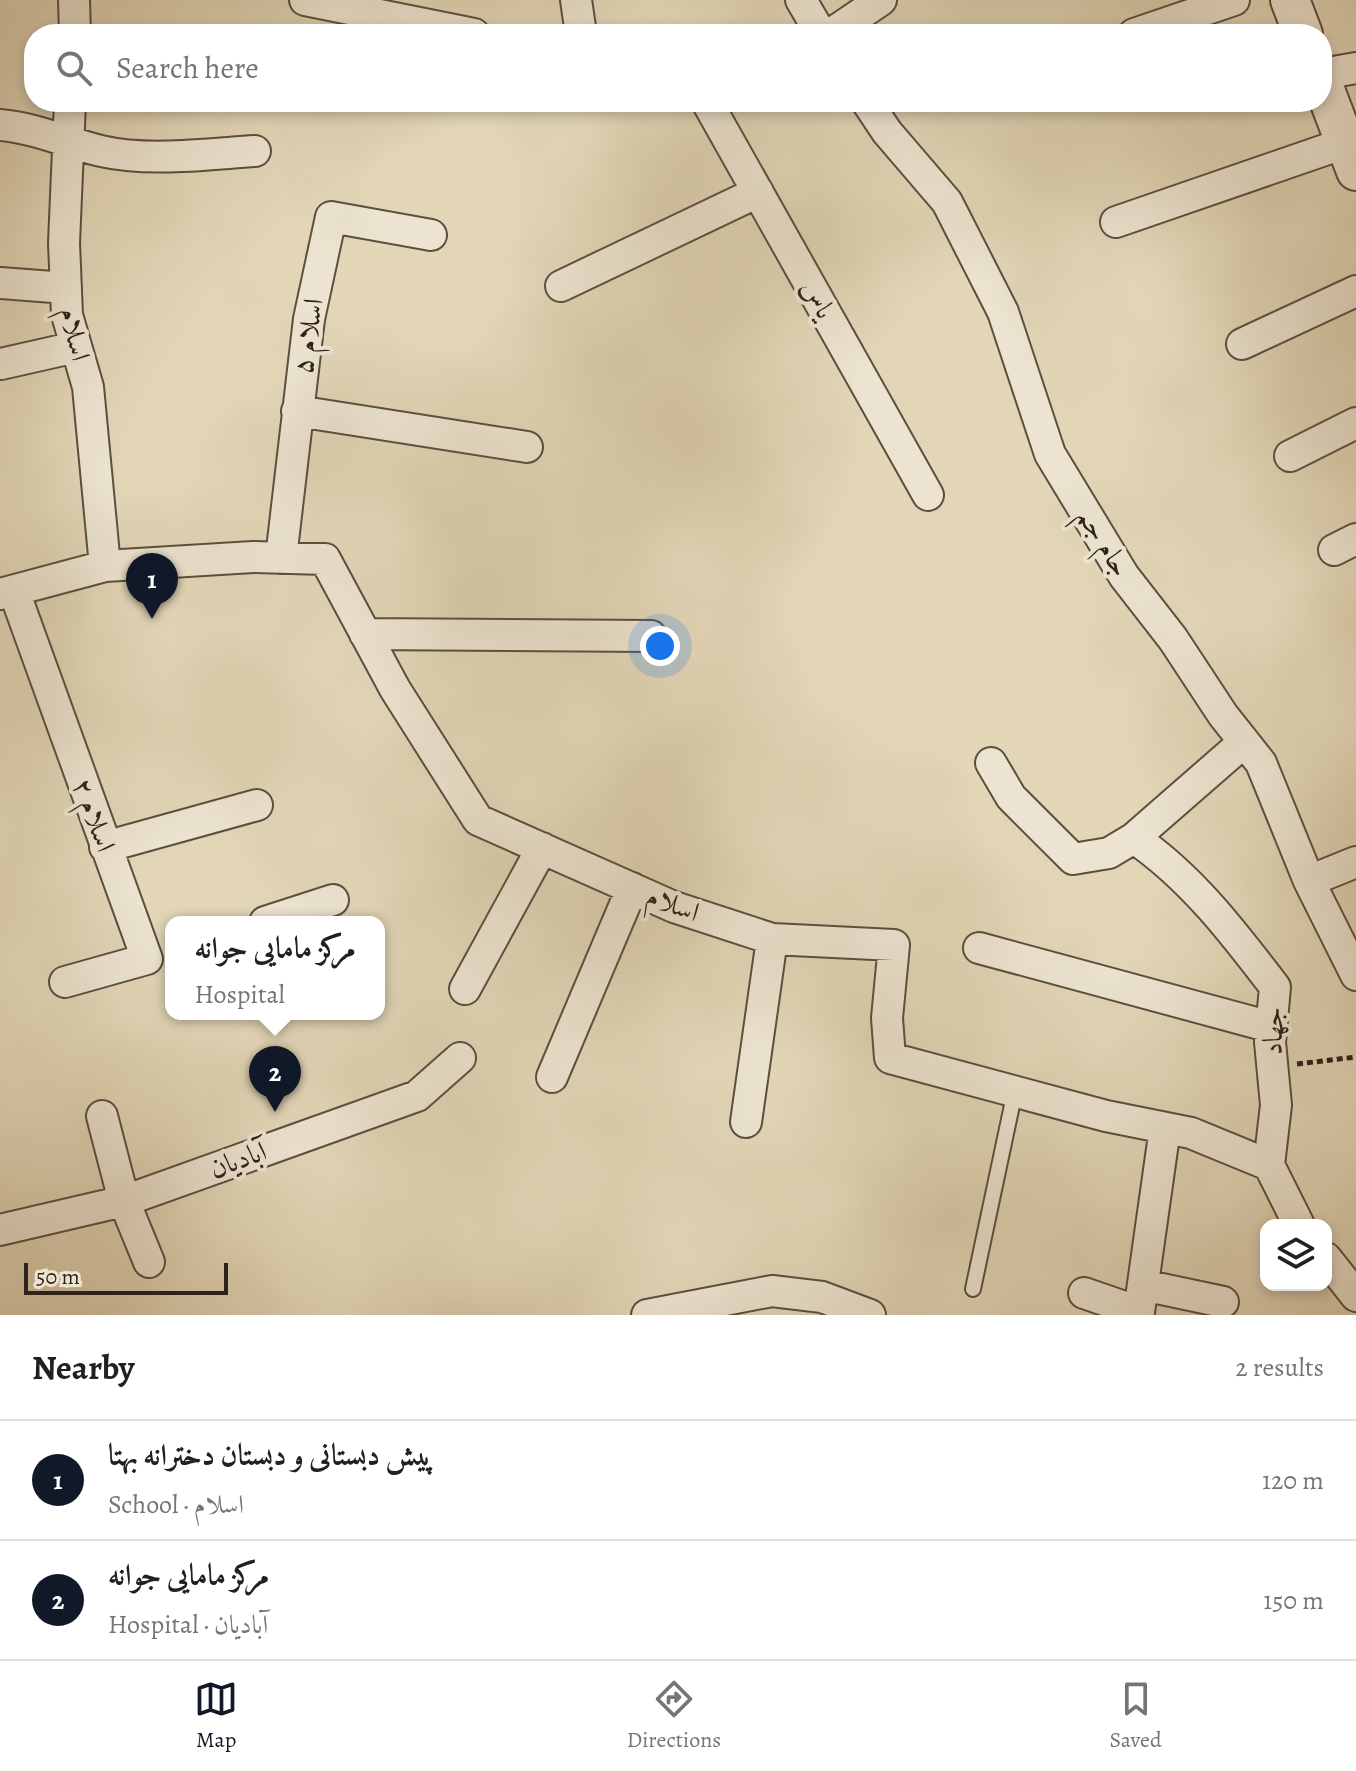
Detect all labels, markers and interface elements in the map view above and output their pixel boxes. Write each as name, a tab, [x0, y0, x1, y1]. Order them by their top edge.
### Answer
search box	[24, 24, 1332, 112]
icon: search	[52, 46, 96, 90]
text: Search here	[116, 48, 259, 88]
street label: یاس	[792, 273, 845, 327]
street label: اسلام ۵	[283, 296, 338, 377]
street label: اسلام	[46, 303, 100, 366]
street label: جام جم	[1062, 500, 1140, 587]
pin: 1	[126, 553, 178, 619]
your location	[640, 626, 680, 666]
street label: اسلام ۲	[58, 773, 125, 859]
street label: اسلام	[639, 877, 705, 936]
popup	[165, 916, 385, 1020]
text: مرکز مامایی جوانه	[194, 928, 356, 968]
text: Hospital	[194, 977, 285, 1012]
street label: جهاد	[1254, 1007, 1292, 1055]
pin: 2	[249, 1046, 301, 1112]
street label: آبادیان	[204, 1131, 275, 1188]
map controls	[1260, 1219, 1332, 1291]
button: layers	[1260, 1219, 1332, 1291]
scale bar	[24, 1259, 228, 1295]
text: 50 m	[36, 1262, 80, 1292]
text: Nearby	[32, 1344, 135, 1391]
text: 2 results	[1235, 1350, 1324, 1385]
text: پیش دبستانی و دبستان دخترانه بهتا	[108, 1435, 434, 1475]
text: 1	[53, 1463, 63, 1498]
text: 120 m	[1262, 1463, 1324, 1498]
text: School · اسلام	[108, 1487, 244, 1522]
text: مرکز مامایی جوانه	[108, 1555, 269, 1595]
text: 2	[52, 1583, 64, 1618]
text: 150 m	[1263, 1583, 1324, 1618]
text: Hospital · آبادیان	[108, 1607, 268, 1642]
tab: Map	[194, 1677, 238, 1755]
tab: Directions	[627, 1677, 721, 1755]
tab: Saved	[1110, 1677, 1162, 1755]

